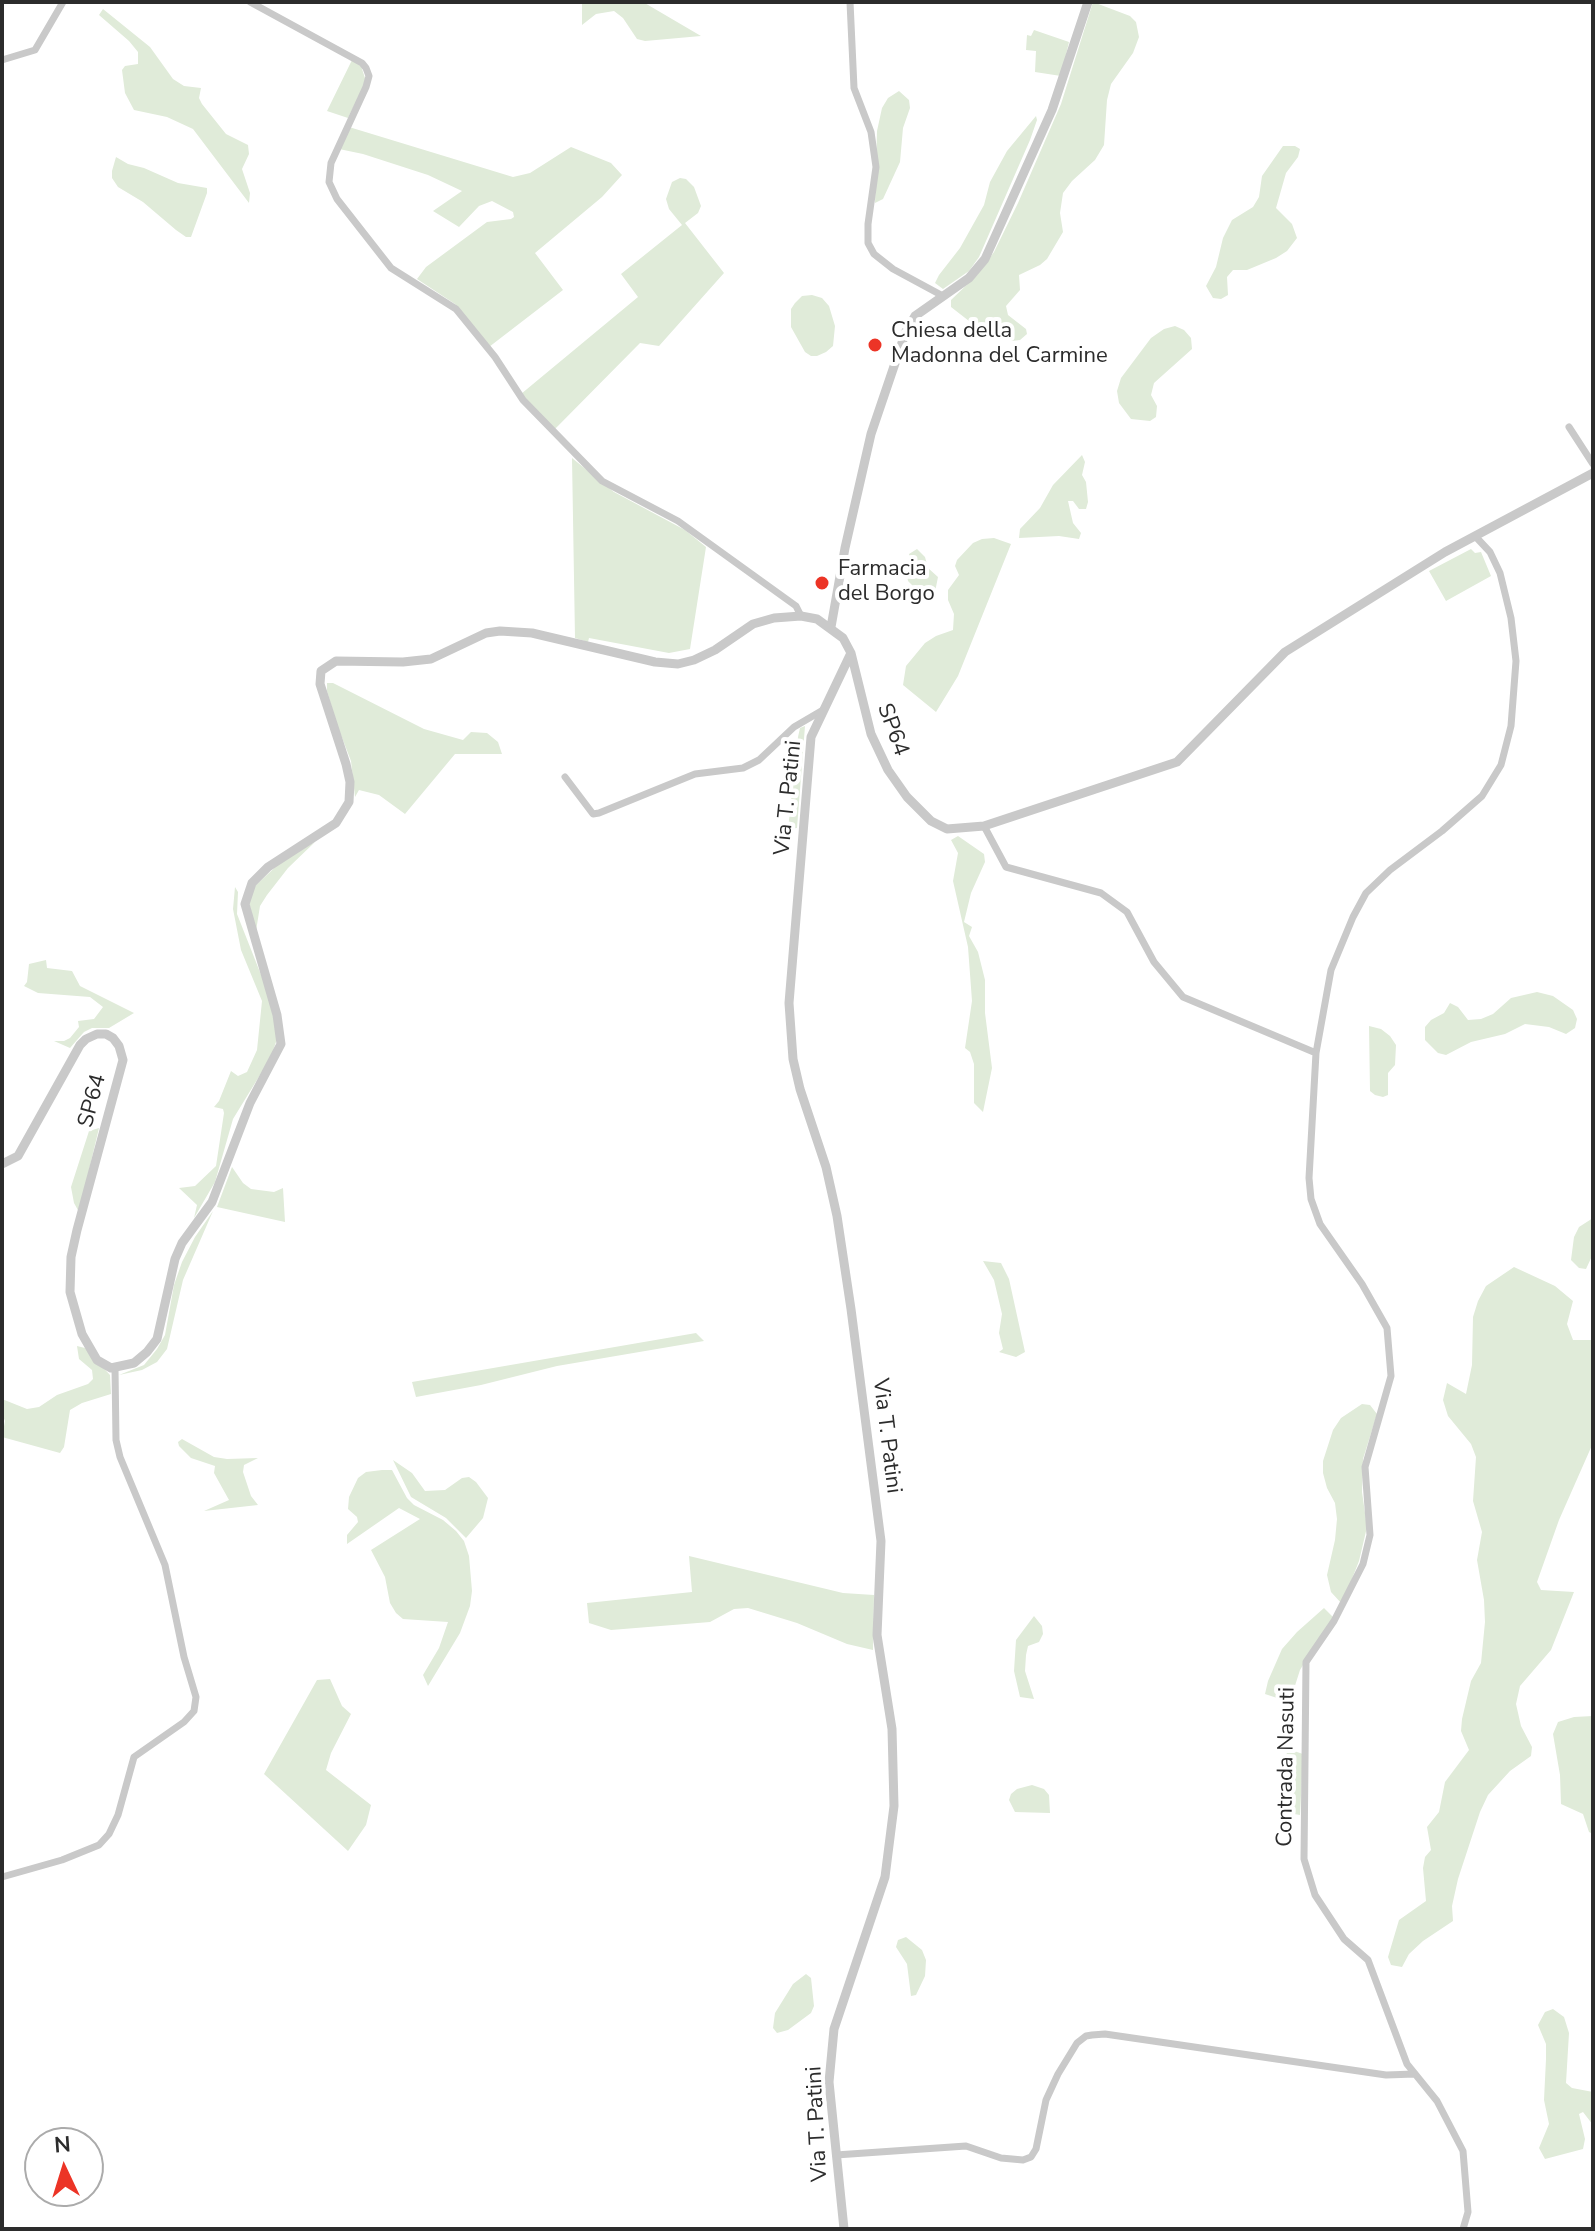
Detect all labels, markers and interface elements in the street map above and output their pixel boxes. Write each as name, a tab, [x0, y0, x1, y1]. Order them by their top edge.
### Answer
place label: Chiesa della Madonna del Carmine	[891, 319, 1108, 370]
marker: Chiesa della Madonna del Carmine	[866, 336, 884, 354]
place label: Farmacia del Borgo	[838, 557, 935, 608]
marker: Farmacia del Borgo	[813, 574, 831, 592]
street label: SP64	[870, 700, 914, 760]
street label: Via T. Patini	[770, 739, 808, 857]
street label: SP64	[73, 1072, 113, 1130]
street label: Via T. Patini	[866, 1377, 906, 1495]
street label: Contrada Nasuti	[1272, 1687, 1302, 1847]
street label: Via T. Patini	[802, 2066, 834, 2182]
north arrow	[24, 2127, 104, 2207]
text: N	[53, 2130, 72, 2161]

